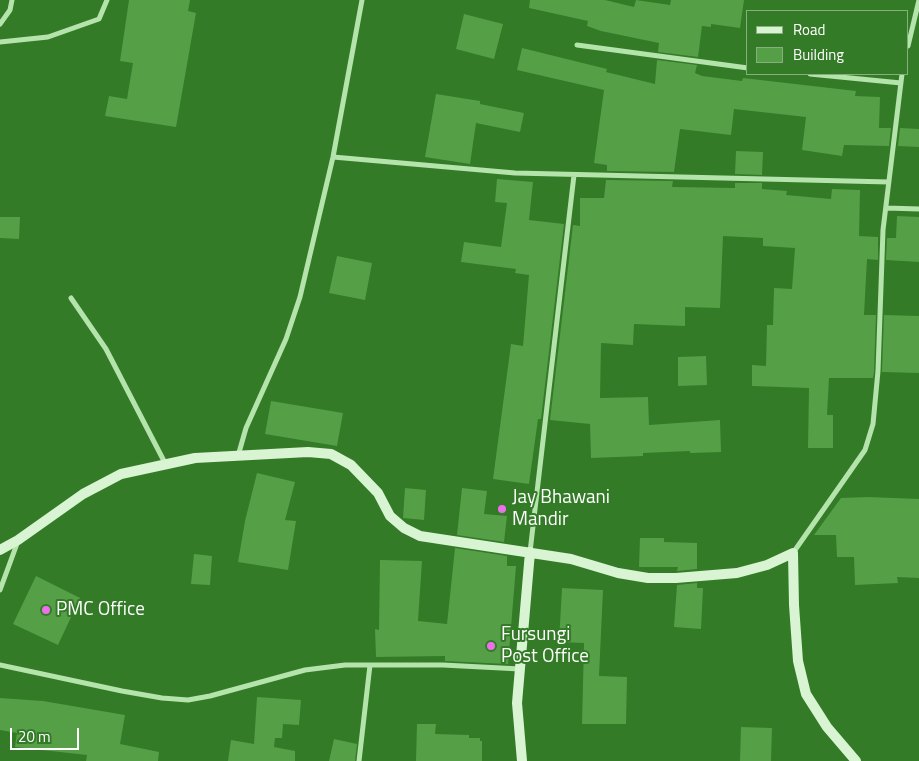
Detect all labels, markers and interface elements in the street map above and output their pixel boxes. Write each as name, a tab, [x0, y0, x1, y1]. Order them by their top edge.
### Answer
legend	[746, 10, 909, 75]
text: Road	[793, 18, 825, 41]
text: Building	[793, 43, 844, 66]
place label: Jay Bhawani Mandir	[512, 487, 610, 531]
marker: Jay Bhawani Mandir	[496, 503, 508, 515]
place label: PMC Office	[56, 599, 145, 621]
marker: PMC Office	[40, 604, 52, 616]
place label: Fursungi Post Office	[501, 624, 589, 668]
marker: Fursungi Post Office	[485, 640, 497, 652]
scale bar	[12, 718, 81, 750]
text: 20 m	[18, 725, 51, 748]

